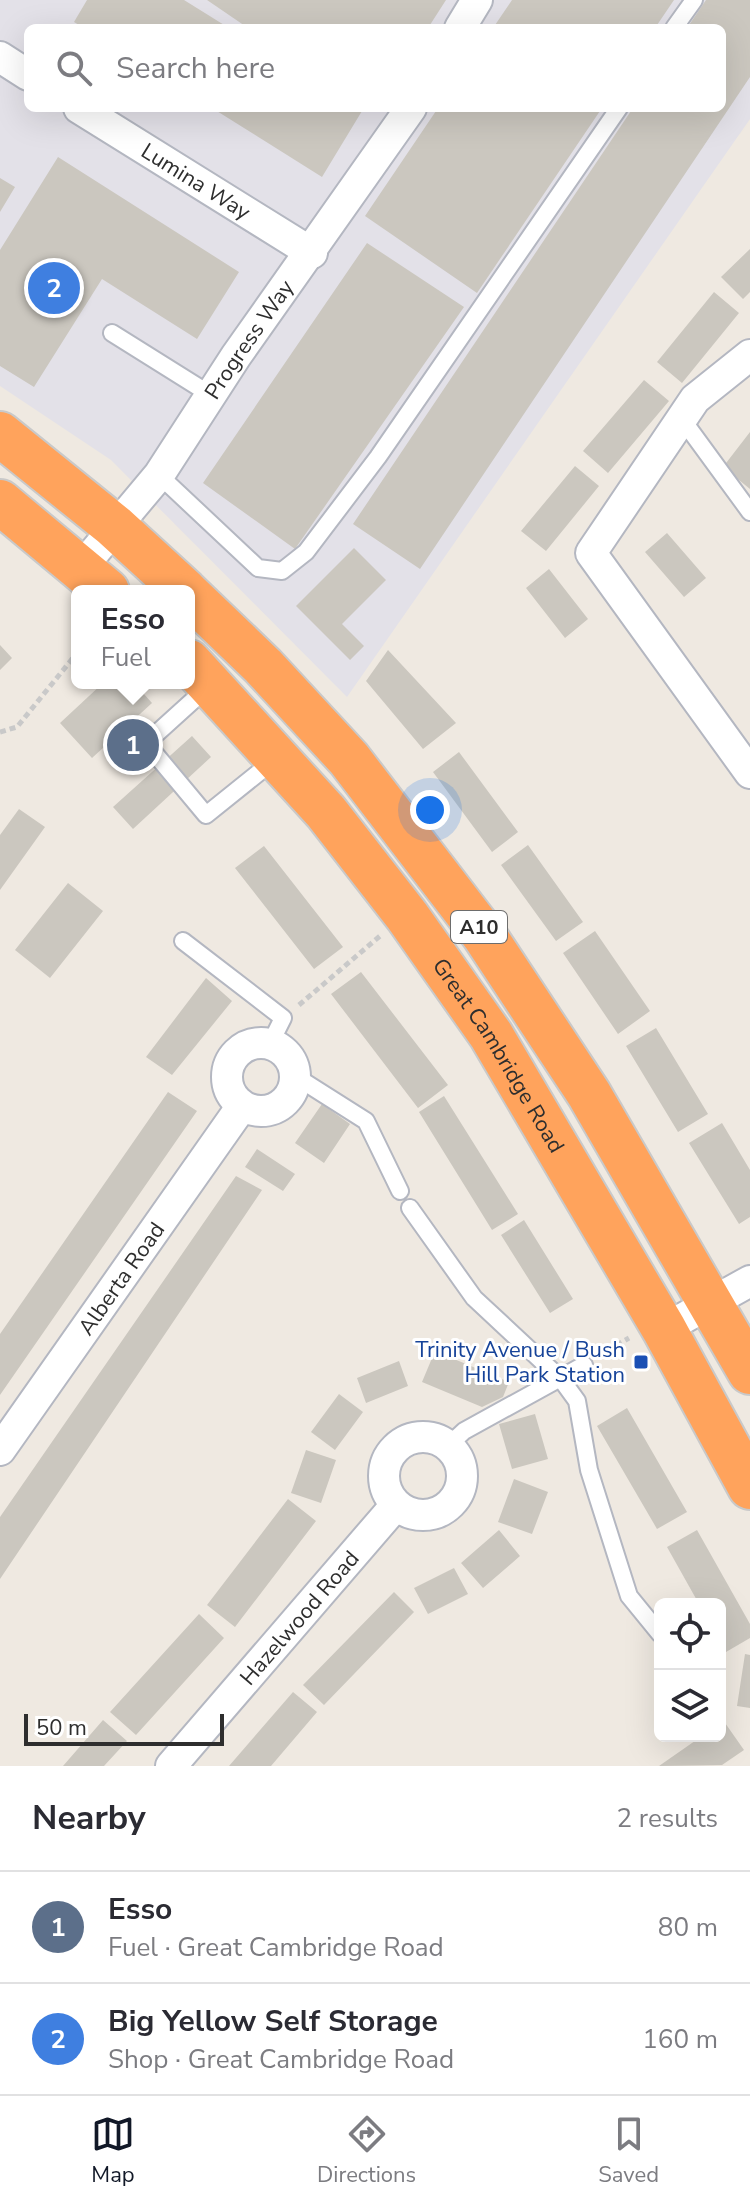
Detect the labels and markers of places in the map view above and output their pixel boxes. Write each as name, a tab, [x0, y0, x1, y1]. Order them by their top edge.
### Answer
pin: 2	[28, 258, 80, 318]
pin: 1	[107, 715, 159, 775]
place label: Trinity Avenue / Bush Hill Park Station	[415, 1335, 625, 1390]
marker: Trinity Avenue / Bush Hill Park Station	[632, 1353, 650, 1371]

